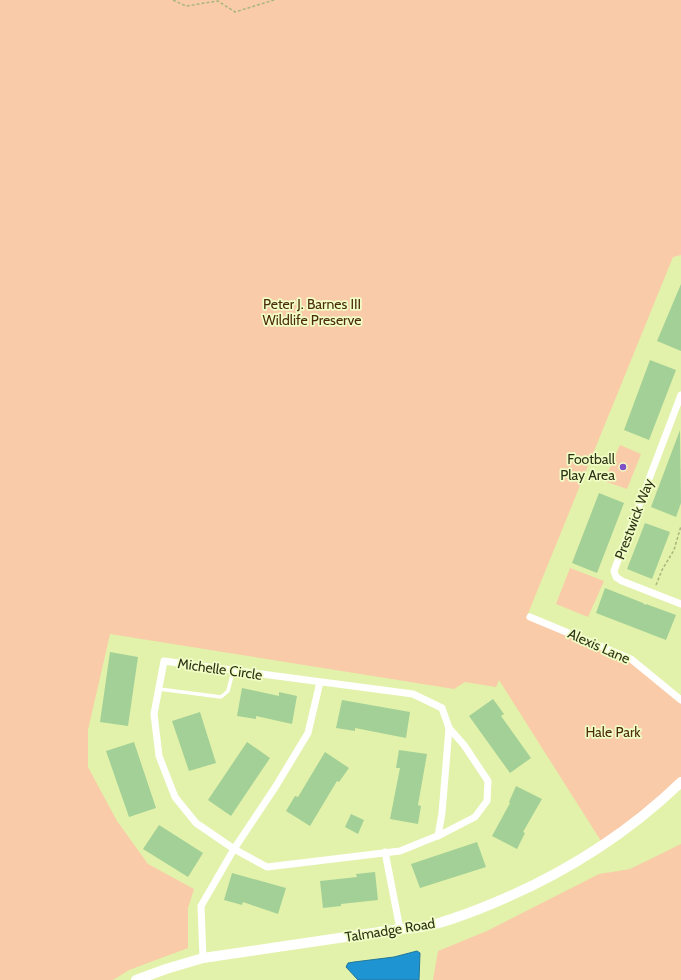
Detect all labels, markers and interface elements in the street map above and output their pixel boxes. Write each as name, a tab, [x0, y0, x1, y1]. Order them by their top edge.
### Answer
park label: Peter J. Barnes III Wildlife Preserve	[263, 295, 361, 329]
place label: Football Play Area	[560, 450, 616, 484]
marker: Football Play Area	[618, 462, 628, 472]
street label: Prestwick Way	[610, 476, 658, 562]
street label: Alexis Lane	[565, 624, 633, 668]
street label: Michelle Circle	[177, 654, 263, 684]
park label: Hale Park	[585, 723, 641, 741]
street label: Talmadge Road	[344, 914, 436, 946]

